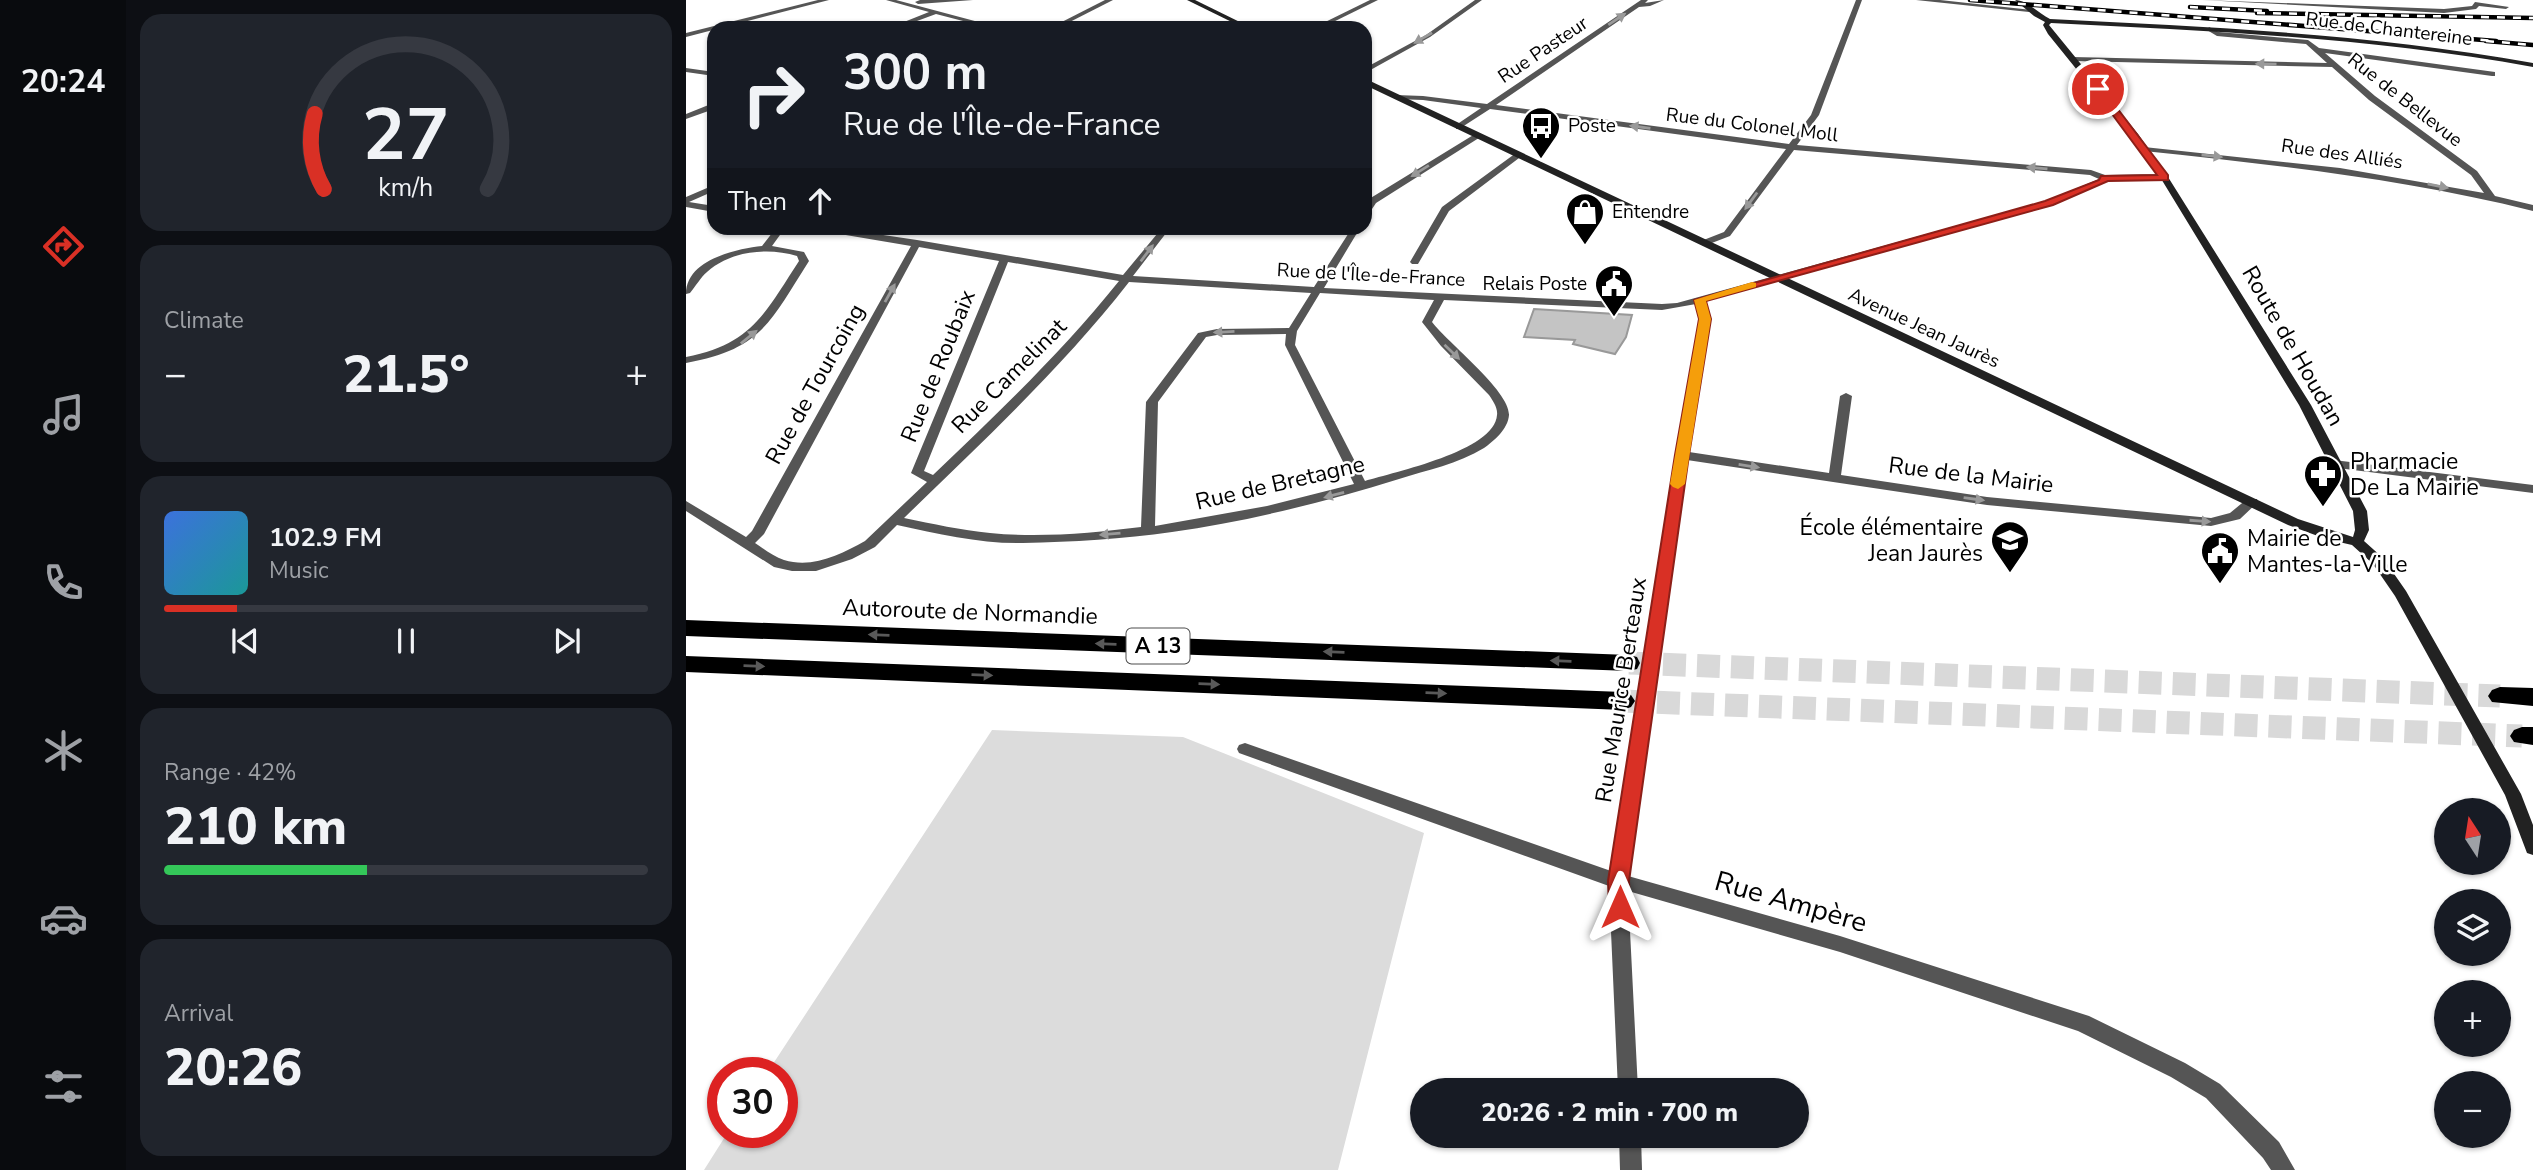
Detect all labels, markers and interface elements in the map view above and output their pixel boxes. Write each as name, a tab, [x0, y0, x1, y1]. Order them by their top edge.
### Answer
street label: Rue de Chantereine	[2304, 6, 2474, 52]
street label: Rue Pasteur	[1493, 10, 1593, 90]
one-way arrow	[1607, 13, 1626, 26]
one-way arrow	[1414, 32, 1433, 44]
text: 300 m	[843, 39, 987, 106]
street label: Rue de Bellevue	[2342, 47, 2468, 153]
icon: right	[728, 49, 819, 140]
one-way arrow	[2255, 58, 2277, 69]
pin	[2068, 59, 2128, 119]
text: 20:24	[21, 60, 105, 103]
icon: arrive	[2079, 70, 2117, 108]
text: 27	[362, 85, 450, 185]
street label: Rue du Colonel Moll	[1664, 102, 1840, 149]
text: Rue de l'Île-de-France	[843, 103, 1161, 146]
bus stop icon: Poste	[1520, 105, 1562, 160]
place label: Poste	[1568, 113, 1616, 139]
one-way arrow	[1629, 121, 1651, 132]
street label: Rue des Alliés	[2280, 133, 2404, 175]
one-way arrow	[2201, 150, 2223, 161]
one-way arrow	[2026, 162, 2048, 173]
one-way arrow	[1410, 164, 1430, 177]
text: km/h	[378, 170, 434, 204]
one-way arrow	[2427, 181, 2449, 192]
icon: ahead	[801, 182, 839, 220]
text: Then	[728, 184, 787, 219]
shop icon: Entendre	[1564, 191, 1606, 246]
one-way arrow	[1744, 192, 1758, 210]
place label: Entendre	[1612, 199, 1689, 225]
icon: directions	[39, 222, 88, 271]
one-way arrow	[1139, 244, 1153, 262]
street label: Rue de l'Île-de-France	[1276, 257, 1466, 293]
street label: Route de Houdan	[2234, 260, 2352, 432]
public building icon: Relais Poste	[1593, 263, 1635, 318]
place label: Relais Poste	[1482, 271, 1587, 297]
street label: Avenue Jean Jaurès	[1844, 281, 2004, 375]
one-way arrow	[884, 283, 896, 303]
street label: Rue de Roubaix	[893, 285, 983, 447]
street label: Rue de Tourcoing	[758, 298, 872, 470]
text: Climate	[164, 305, 244, 336]
street label: Rue Camelinat	[945, 311, 1074, 440]
one-way arrow	[1213, 327, 1235, 338]
one-way arrow	[740, 329, 758, 344]
text: 21.5°	[342, 339, 470, 410]
one-way arrow	[1443, 344, 1460, 361]
text: −	[164, 349, 187, 400]
text: +	[625, 349, 648, 400]
icon: music	[39, 390, 88, 439]
place label: Pharmacie De La Mairie	[2350, 446, 2479, 503]
street label: Rue de Bretagne	[1192, 448, 1368, 518]
street label: Rue de la Mairie	[1887, 450, 2055, 500]
pharmacy icon: Pharmacie De La Mairie	[2302, 453, 2344, 508]
one-way arrow	[1738, 460, 1760, 471]
one-way arrow	[1323, 490, 1345, 501]
one-way arrow	[1963, 493, 1985, 504]
place label: École élémentaire Jean Jaurès	[1800, 512, 1983, 569]
one-way arrow	[2190, 516, 2212, 527]
school or university icon: École élémentaire Jean Jaurès	[1989, 519, 2031, 574]
text: 102.9 FM	[269, 520, 382, 555]
place label: Mairie de Mantes-la-Ville	[2247, 523, 2408, 580]
one-way arrow	[1099, 529, 1121, 540]
public building icon: Mairie de Mantes-la-Ville	[2199, 530, 2241, 585]
text: Music	[269, 555, 329, 586]
icon: phone	[39, 558, 88, 607]
street label: Rue Maurice Berteaux	[1588, 575, 1654, 805]
street label: Autoroute de Normandie	[842, 592, 1098, 632]
icon: previous	[226, 622, 264, 660]
icon: pause	[387, 622, 425, 660]
icon: next	[548, 622, 586, 660]
road number: A 13	[1126, 628, 1190, 664]
one-way arrow	[868, 630, 890, 641]
one-way arrow	[1095, 638, 1117, 649]
one-way arrow	[1322, 647, 1344, 658]
one-way arrow	[1550, 655, 1572, 666]
one-way arrow	[743, 661, 765, 672]
one-way arrow	[971, 670, 993, 681]
one-way arrow	[1198, 679, 1220, 690]
one-way arrow	[1425, 688, 1447, 699]
icon: climate	[39, 726, 88, 775]
text: Range · 42%	[164, 757, 296, 788]
text: 210 km	[164, 791, 347, 862]
north arrow	[2434, 798, 2511, 875]
map controls	[2434, 798, 2511, 1148]
street label: Rue Ampère	[1710, 862, 1872, 942]
position arrow	[1583, 870, 1657, 944]
button: layers	[2434, 889, 2511, 966]
icon: car	[39, 894, 88, 943]
button: +	[2434, 980, 2511, 1057]
text: Arrival	[164, 998, 233, 1029]
text: 20:26	[164, 1032, 302, 1103]
speed limit sign: 30	[707, 1057, 798, 1148]
icon: filters	[39, 1062, 88, 1111]
button: −	[2434, 1071, 2511, 1148]
text: 20:26 · 2 min · 700 m	[1481, 1095, 1738, 1130]

